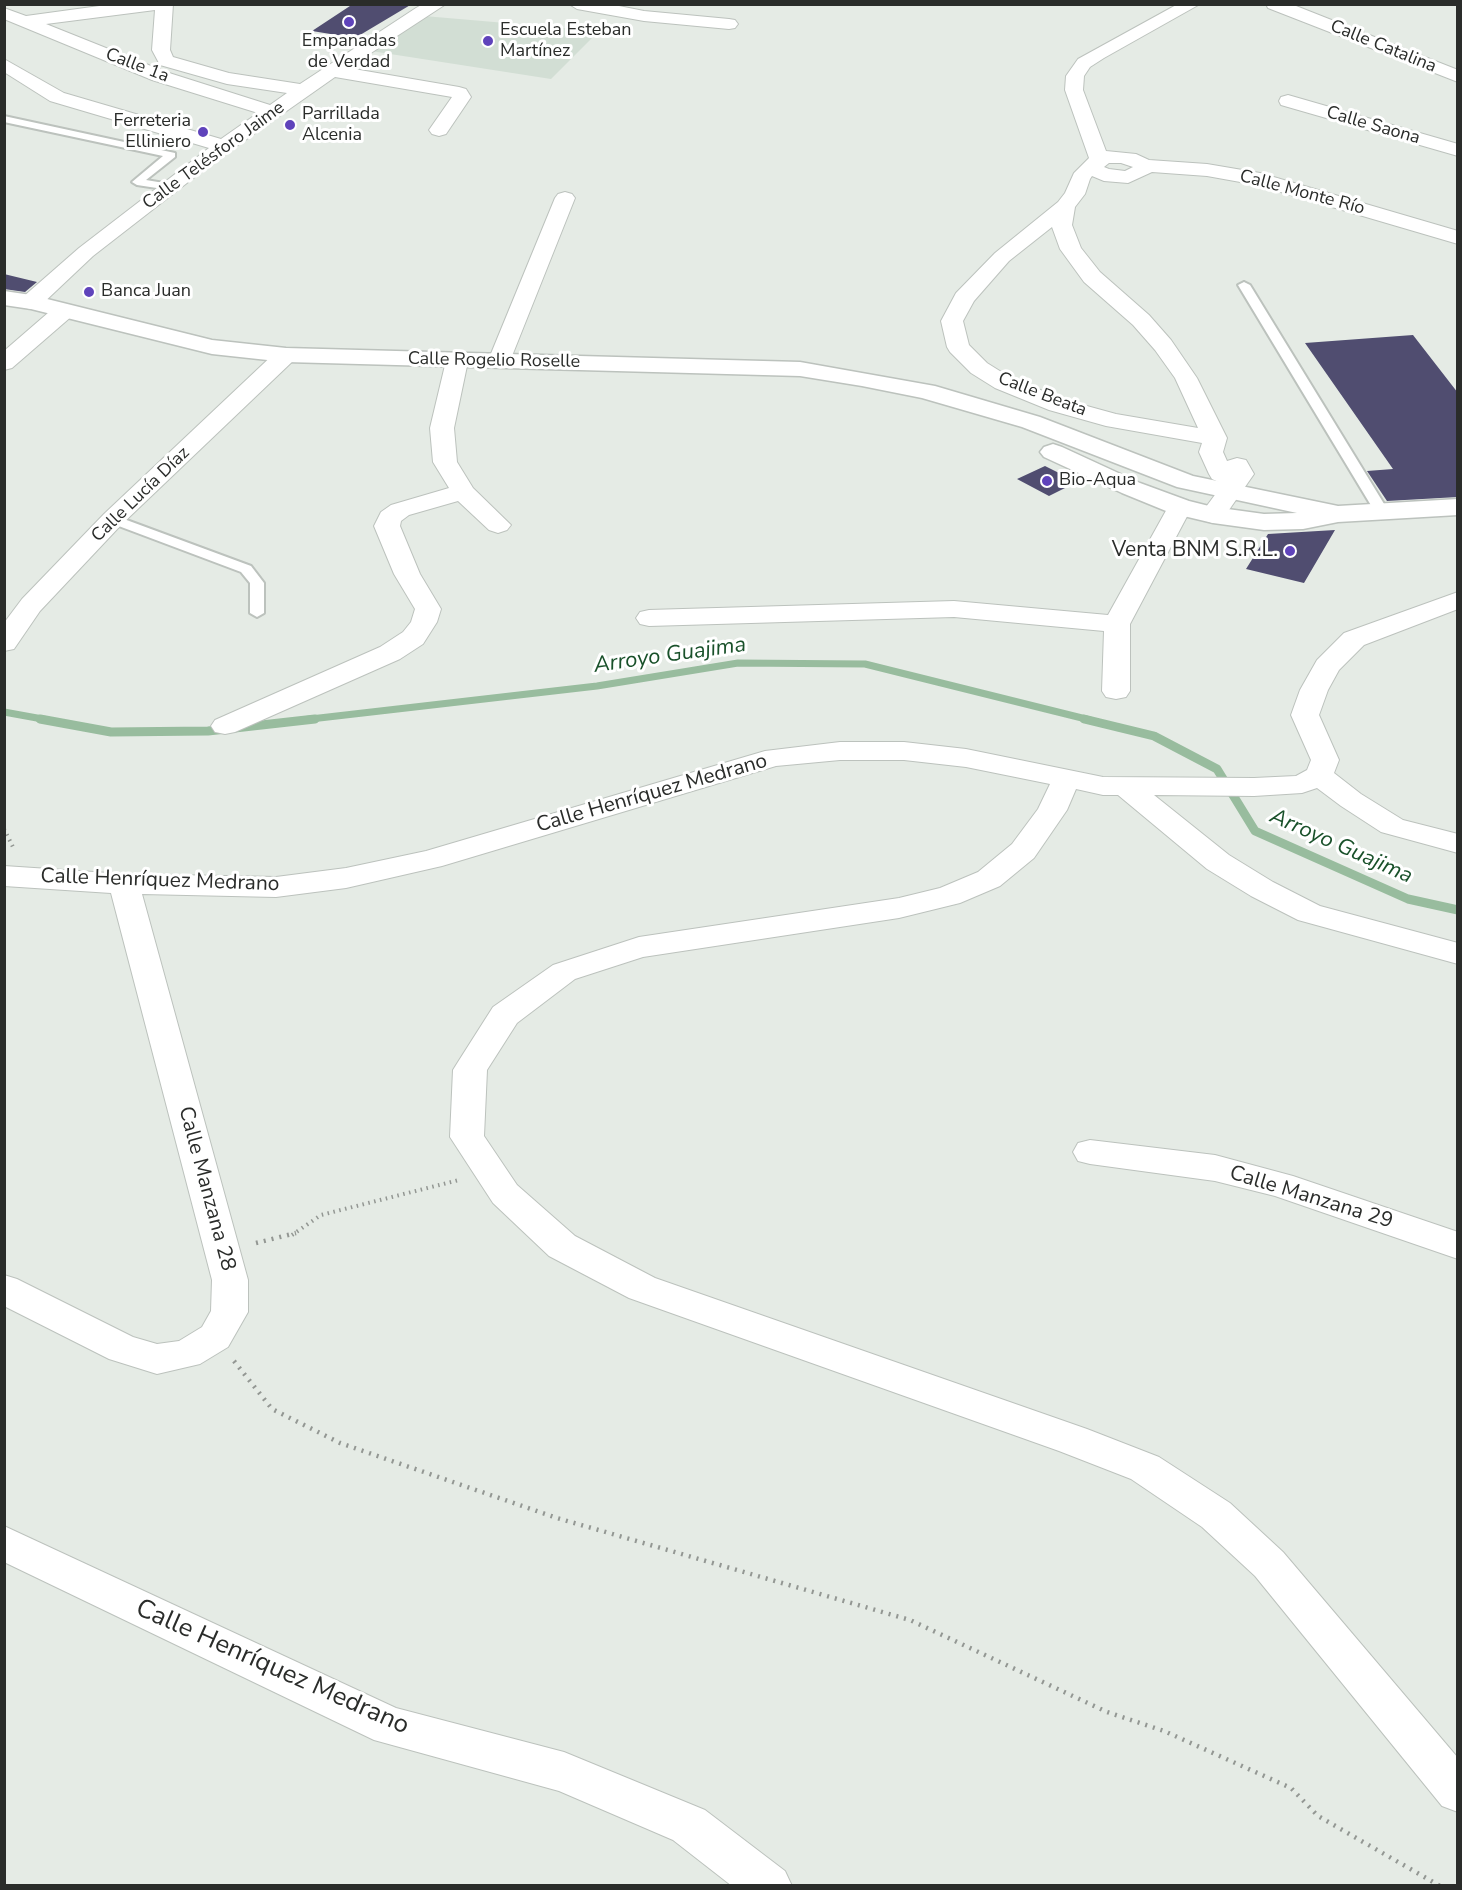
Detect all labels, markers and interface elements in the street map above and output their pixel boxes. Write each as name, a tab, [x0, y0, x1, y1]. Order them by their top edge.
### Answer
marker: Empanadas de Verdad	[342, 15, 356, 29]
street label: Calle Catalina	[1327, 16, 1439, 78]
place label: Escuela Esteban Martínez	[500, 20, 631, 63]
place label: Empanadas de Verdad	[302, 31, 396, 74]
marker: Escuela Esteban Martínez	[481, 34, 495, 48]
street label: Calle 1a	[102, 44, 172, 88]
street label: Calle Telésforo Jaime	[139, 97, 289, 215]
street label: Calle Saona	[1324, 102, 1422, 150]
place label: Parrillada Alcenia	[302, 104, 380, 146]
place label: Ferreteria Elliniero	[114, 111, 191, 154]
marker: Parrillada Alcenia	[283, 118, 297, 132]
marker: Ferreteria Elliniero	[196, 125, 210, 139]
street label: Calle Monte Río	[1237, 166, 1367, 220]
place label: Banca Juan	[101, 281, 191, 303]
marker: Banca Juan	[82, 285, 96, 299]
street label: Calle Rogelio Roselle	[408, 349, 580, 373]
street label: Calle Beata	[995, 368, 1089, 422]
street label: Calle Lucía Díaz	[87, 443, 195, 547]
place label: Bio-Aqua	[1059, 470, 1136, 492]
marker: Bio-Aqua	[1040, 474, 1054, 488]
place label: Venta BNM S.R.L.	[1112, 538, 1278, 564]
marker: Venta BNM S.R.L.	[1283, 544, 1297, 558]
water label: Arroyo Guajima	[592, 632, 748, 680]
street label: Calle Henríquez Medrano	[534, 749, 770, 839]
water label: Arroyo Guajima	[1266, 804, 1416, 890]
street label: Calle Henríquez Medrano	[40, 864, 280, 898]
street label: Calle Manzana 28	[172, 1104, 240, 1274]
street label: Calle Manzana 29	[1226, 1161, 1396, 1235]
street label: Calle Henríquez Medrano	[130, 1594, 414, 1742]

